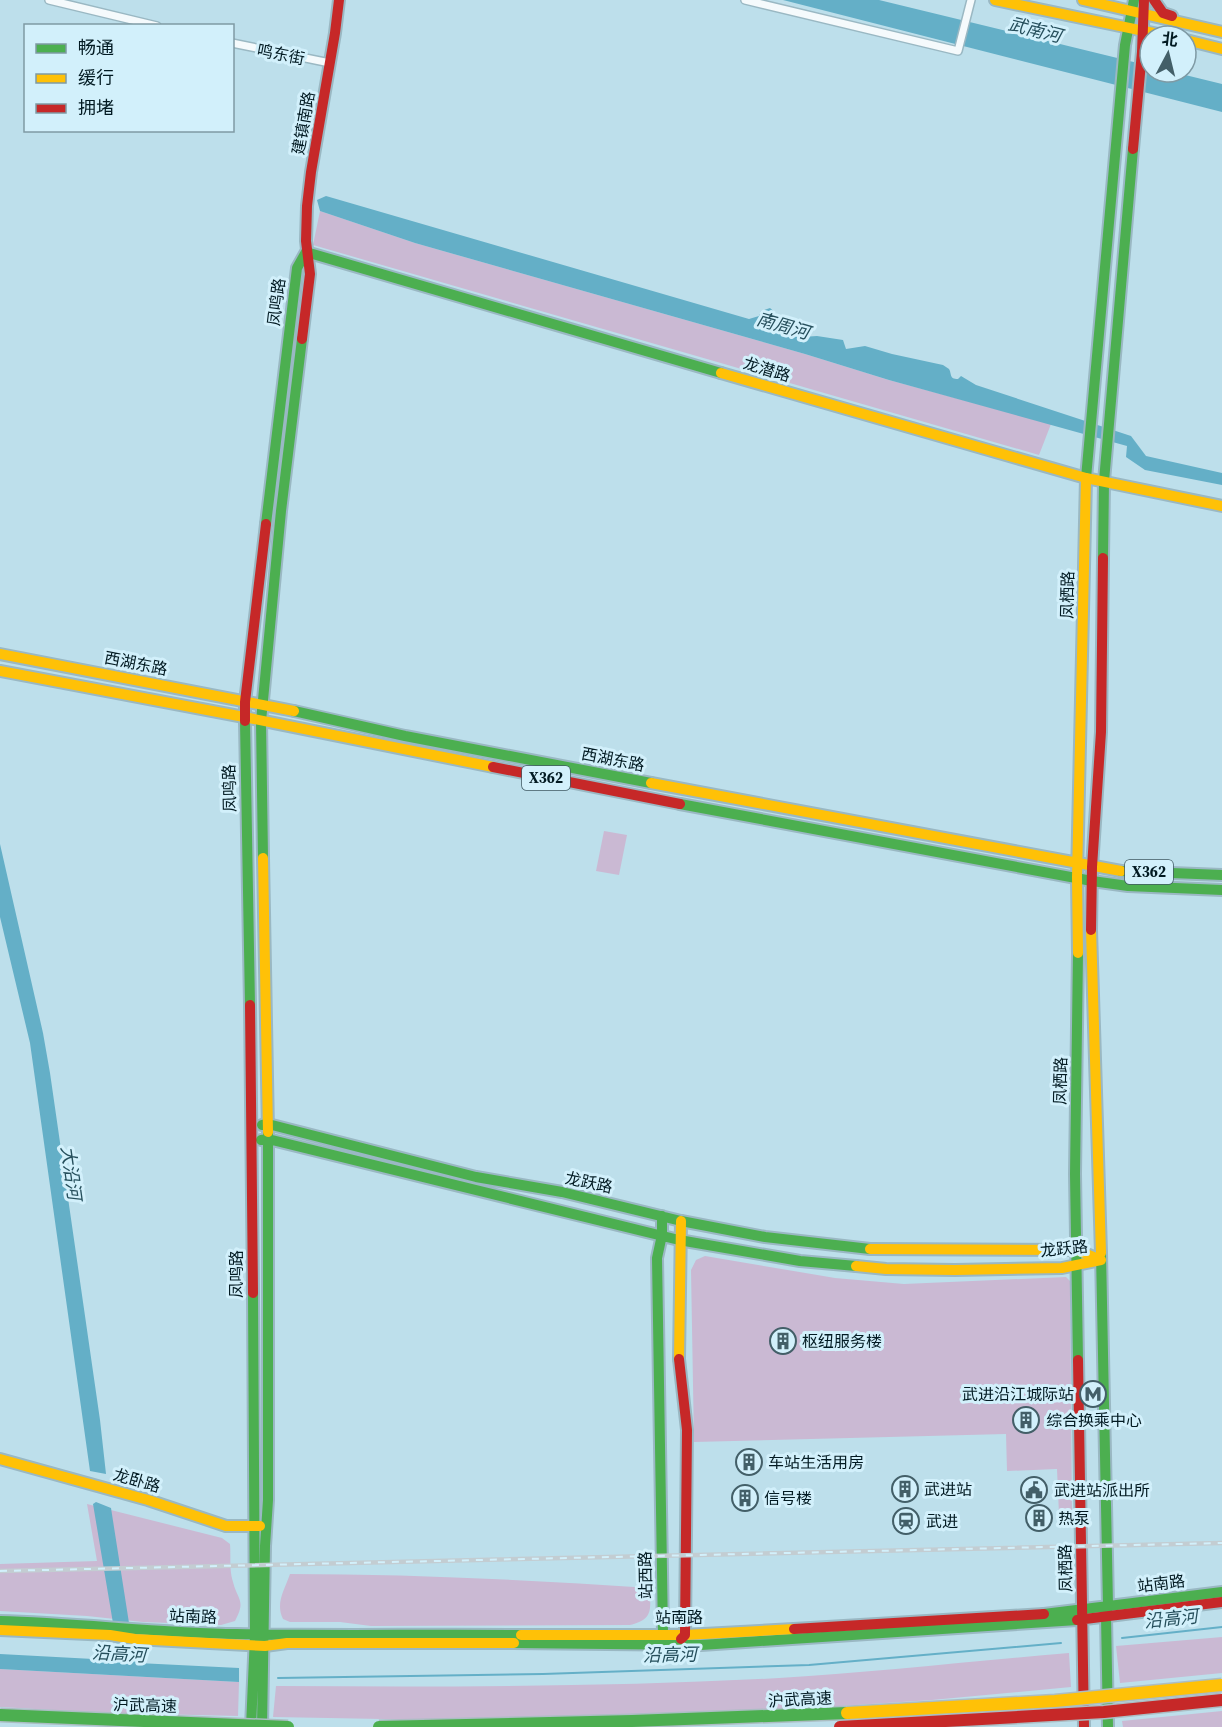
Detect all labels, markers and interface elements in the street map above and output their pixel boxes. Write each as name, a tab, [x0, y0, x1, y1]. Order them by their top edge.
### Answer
water label: 武南河	[1006, 11, 1067, 49]
legend	[24, 24, 234, 132]
north arrow	[1138, 24, 1198, 84]
text: 北	[1161, 27, 1179, 51]
text: 畅通	[78, 35, 114, 60]
street label: 鸣东街	[255, 39, 307, 69]
text: 缓行	[78, 65, 114, 90]
street label: 建镇南路	[287, 90, 319, 156]
text: 拥堵	[78, 95, 114, 120]
street label: 凤鸣路	[262, 277, 290, 327]
water label: 南周河	[754, 306, 815, 346]
street label: 龙潜路	[741, 351, 793, 387]
street label: 凤栖路	[1056, 571, 1078, 619]
street label: 西湖东路	[102, 646, 170, 680]
street label: 西湖东路	[579, 742, 647, 776]
street label: 凤鸣路	[218, 764, 240, 812]
road number: X362	[522, 766, 570, 790]
road number: X362	[1125, 860, 1173, 884]
street label: 凤栖路	[1049, 1057, 1071, 1105]
water label: 大沿河	[55, 1144, 88, 1204]
street label: 龙跃路	[563, 1166, 615, 1198]
street label: 龙跃路	[1039, 1235, 1089, 1261]
street label: 凤鸣路	[225, 1250, 247, 1298]
building icon: 枢纽服务楼	[768, 1326, 798, 1356]
place label: 枢纽服务楼	[802, 1330, 882, 1352]
metro station icon: 武进沿江城际站	[1078, 1379, 1108, 1409]
place label: 武进沿江城际站	[962, 1383, 1074, 1405]
building icon: 综合换乘中心	[1011, 1405, 1041, 1435]
place label: 综合换乘中心	[1046, 1409, 1142, 1431]
building icon: 车站生活用房	[734, 1447, 764, 1477]
place label: 车站生活用房	[768, 1451, 864, 1473]
street label: 龙卧路	[111, 1463, 163, 1497]
building icon: 武进站	[890, 1474, 920, 1504]
public building icon: 武进站派出所	[1019, 1475, 1049, 1505]
place label: 武进站	[924, 1478, 972, 1500]
place label: 武进站派出所	[1054, 1479, 1150, 1501]
building icon: 信号楼	[730, 1483, 760, 1513]
place label: 信号楼	[764, 1487, 812, 1509]
building icon: 热泵	[1024, 1503, 1054, 1533]
station icon: 武进	[891, 1506, 921, 1536]
place label: 热泵	[1058, 1507, 1090, 1529]
place label: 武进	[926, 1510, 958, 1532]
street label: 凤栖路	[1054, 1544, 1076, 1592]
street label: 站西路	[634, 1551, 656, 1599]
street label: 站南路	[1136, 1569, 1186, 1597]
water label: 沿高河	[1143, 1603, 1202, 1634]
street label: 站南路	[169, 1604, 217, 1628]
street label: 站南路	[655, 1606, 703, 1628]
water label: 沿高河	[91, 1640, 150, 1668]
water label: 沿高河	[643, 1641, 700, 1667]
street label: 沪武高速	[767, 1686, 833, 1712]
street label: 沪武高速	[113, 1693, 177, 1717]

